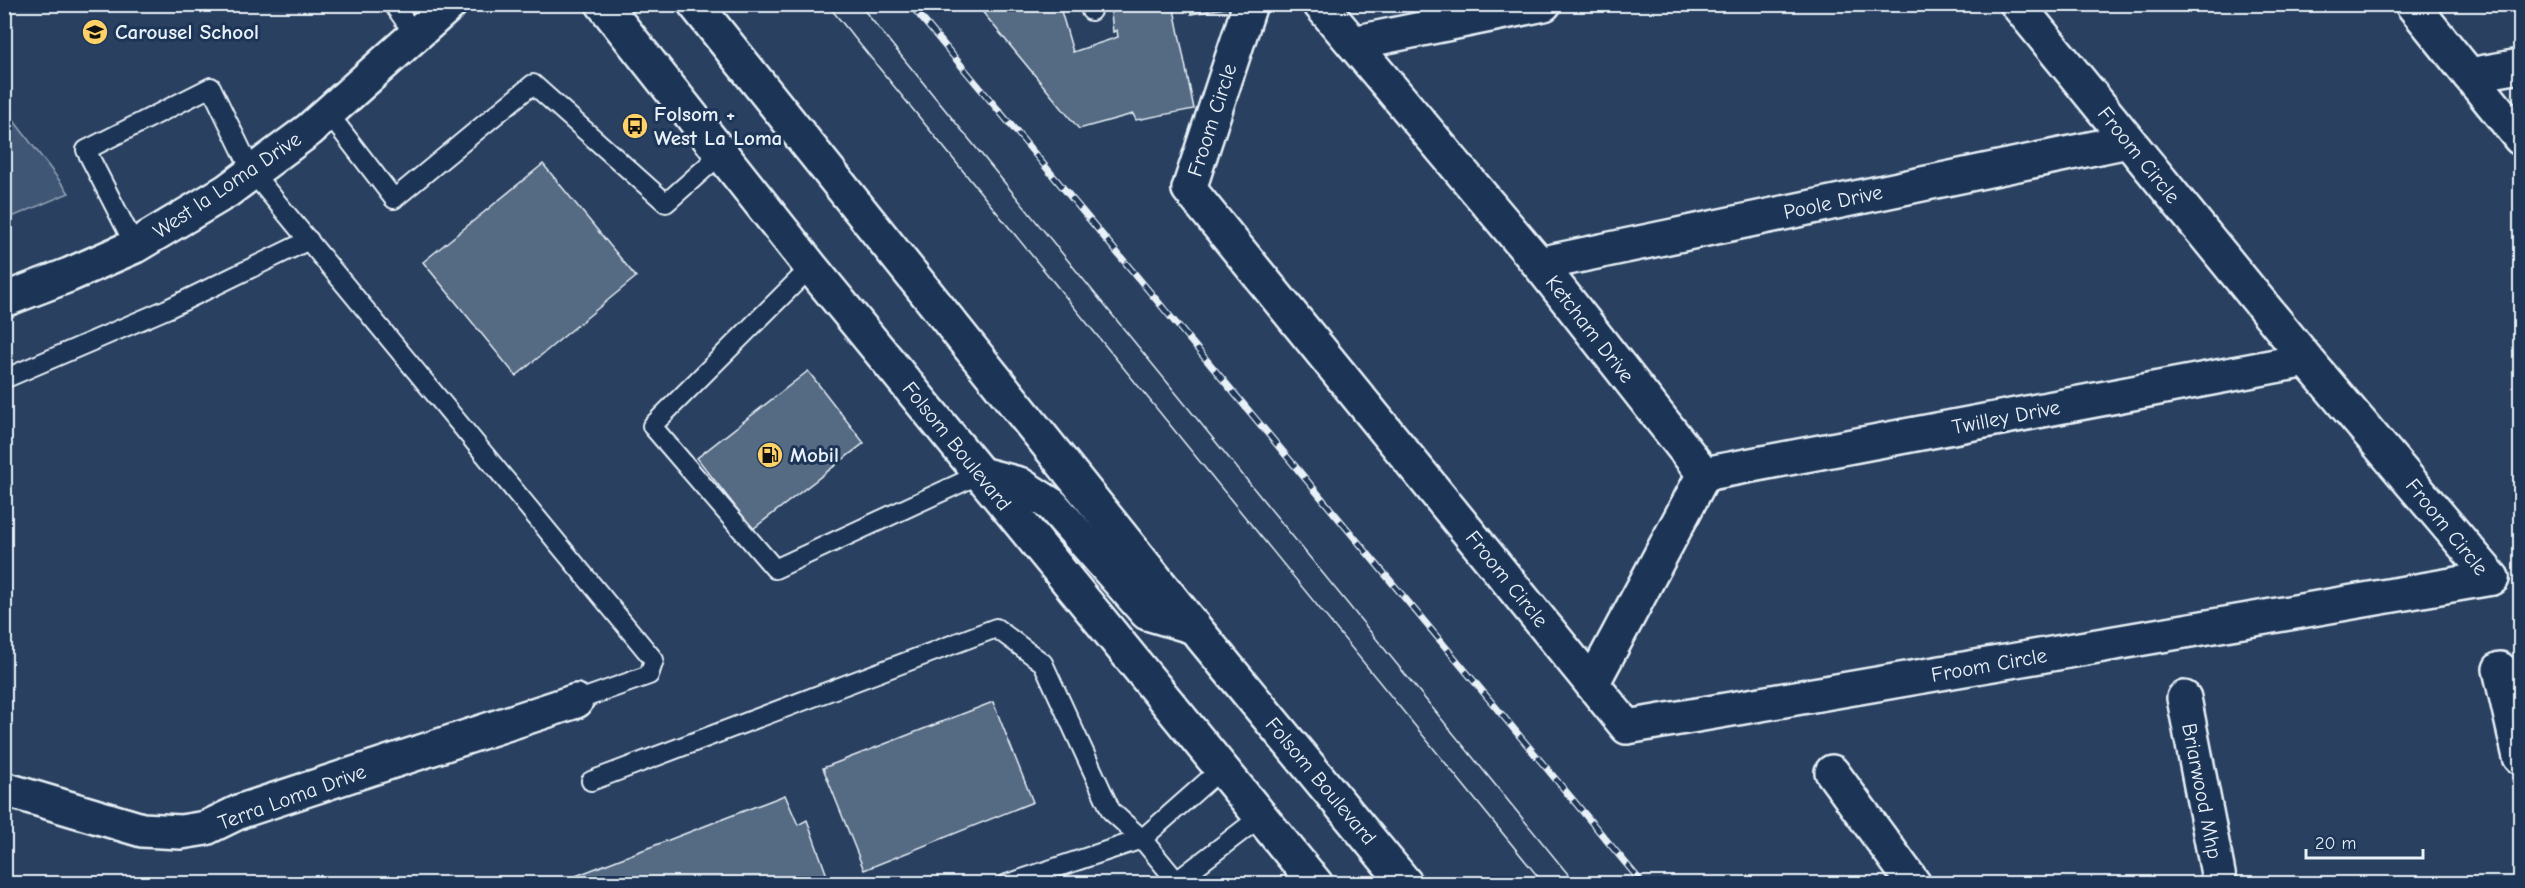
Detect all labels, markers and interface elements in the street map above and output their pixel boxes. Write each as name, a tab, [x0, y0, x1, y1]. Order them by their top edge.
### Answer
school or university icon: Carousel School	[80, 17, 110, 47]
place label: Carousel School	[115, 20, 259, 44]
street label: Froom Circle	[1182, 61, 1242, 179]
place label: Folsom + West La Loma	[654, 102, 782, 150]
street label: Froom Circle	[2093, 102, 2185, 208]
bus stop icon: Folsom + West La Loma	[620, 111, 650, 141]
street label: West la Loma Drive	[149, 127, 305, 243]
street label: Poole Drive	[1781, 180, 1885, 224]
street label: Ketcham Drive	[1541, 271, 1639, 387]
street label: Folsom Boulevard	[898, 377, 1016, 515]
street label: Twilley Drive	[1950, 395, 2062, 439]
fuel station icon: Mobil	[755, 440, 785, 470]
place label: Mobil	[790, 443, 839, 467]
street label: Froom Circle	[2401, 474, 2493, 580]
street label: Froom Circle	[1461, 526, 1553, 632]
street label: Froom Circle	[1929, 643, 2049, 687]
street label: Folsom Boulevard	[1261, 712, 1381, 850]
street label: Briarwood Mhp	[2177, 721, 2227, 861]
street label: Terra Loma Drive	[215, 759, 369, 835]
scale bar	[2306, 822, 2423, 860]
text: 20 m	[2315, 833, 2356, 854]

